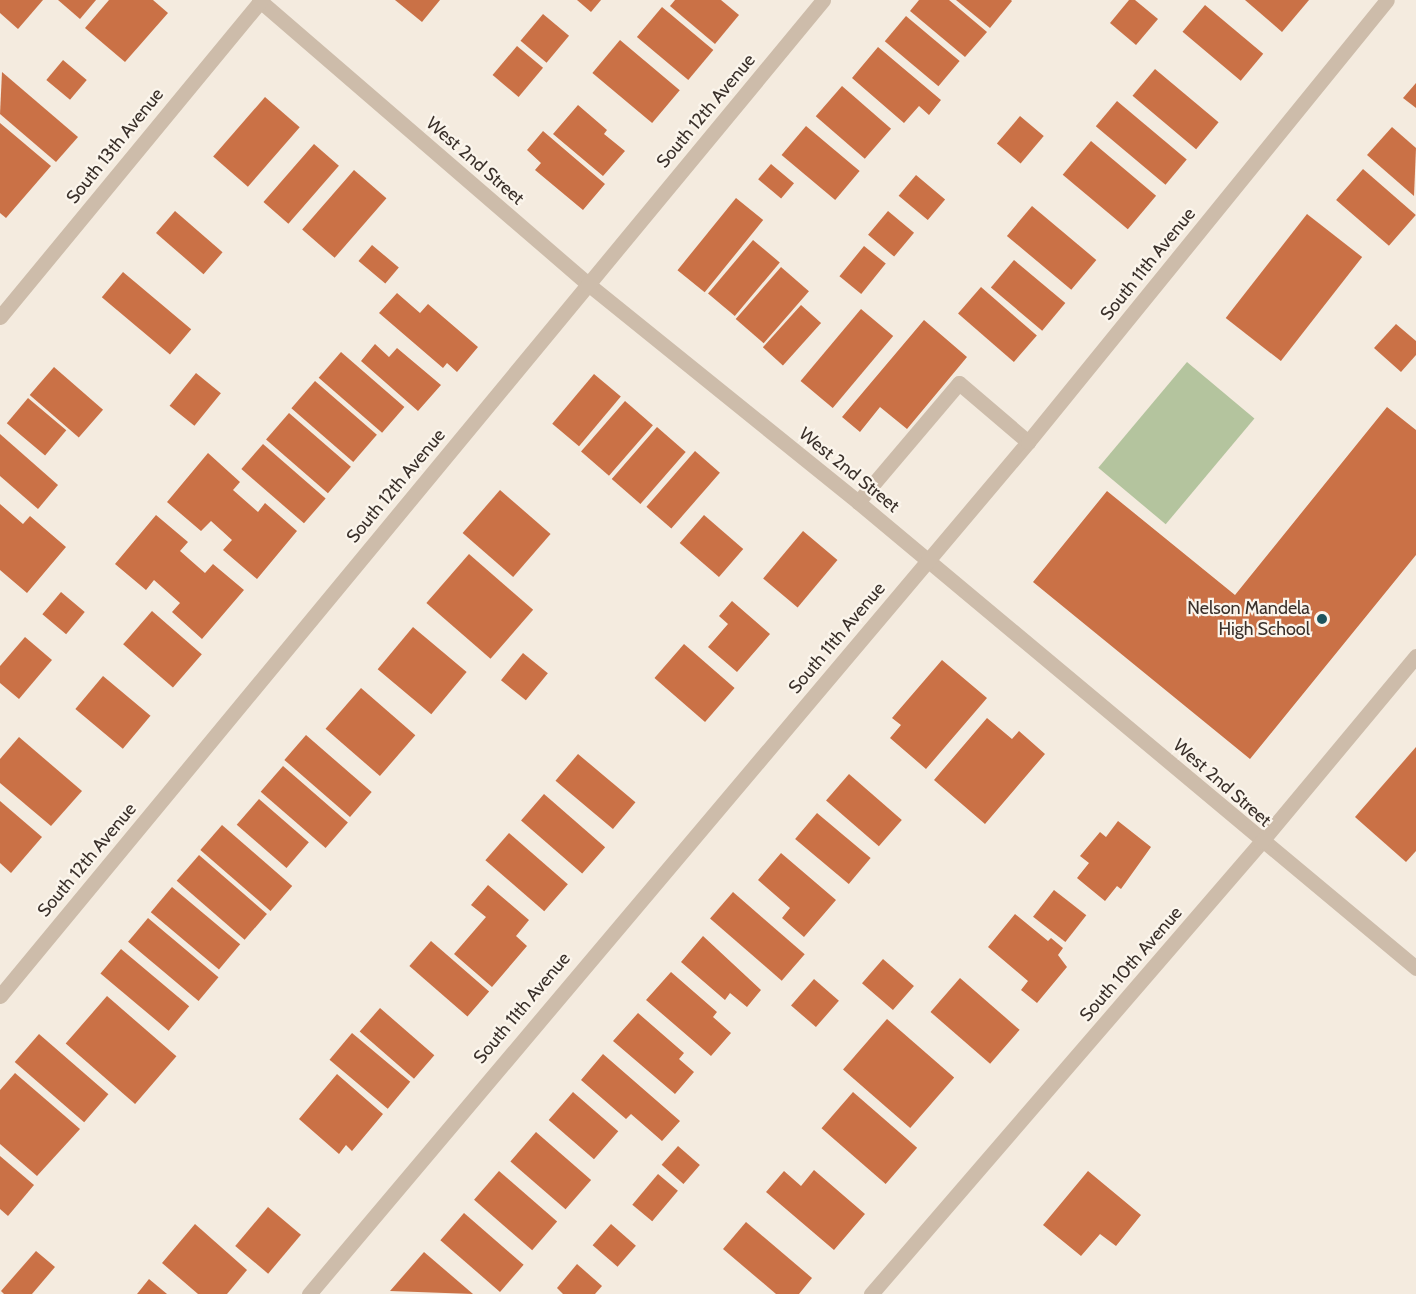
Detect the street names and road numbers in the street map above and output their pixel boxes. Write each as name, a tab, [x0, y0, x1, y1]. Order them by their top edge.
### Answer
street label: South 12th Avenue	[652, 50, 760, 172]
street label: South 13th Avenue	[62, 84, 168, 208]
street label: West 2nd Street	[422, 113, 528, 209]
street label: South 11th Avenue	[1096, 203, 1200, 325]
street label: West 2nd Street	[794, 423, 904, 517]
street label: South 12th Avenue	[342, 425, 450, 547]
street label: South 11th Avenue	[784, 578, 890, 698]
street label: West 2nd Street	[1169, 735, 1275, 831]
street label: South 12th Avenue	[33, 799, 141, 921]
street label: South 10th Avenue	[1075, 902, 1187, 1026]
street label: South 11th Avenue	[469, 948, 575, 1068]

